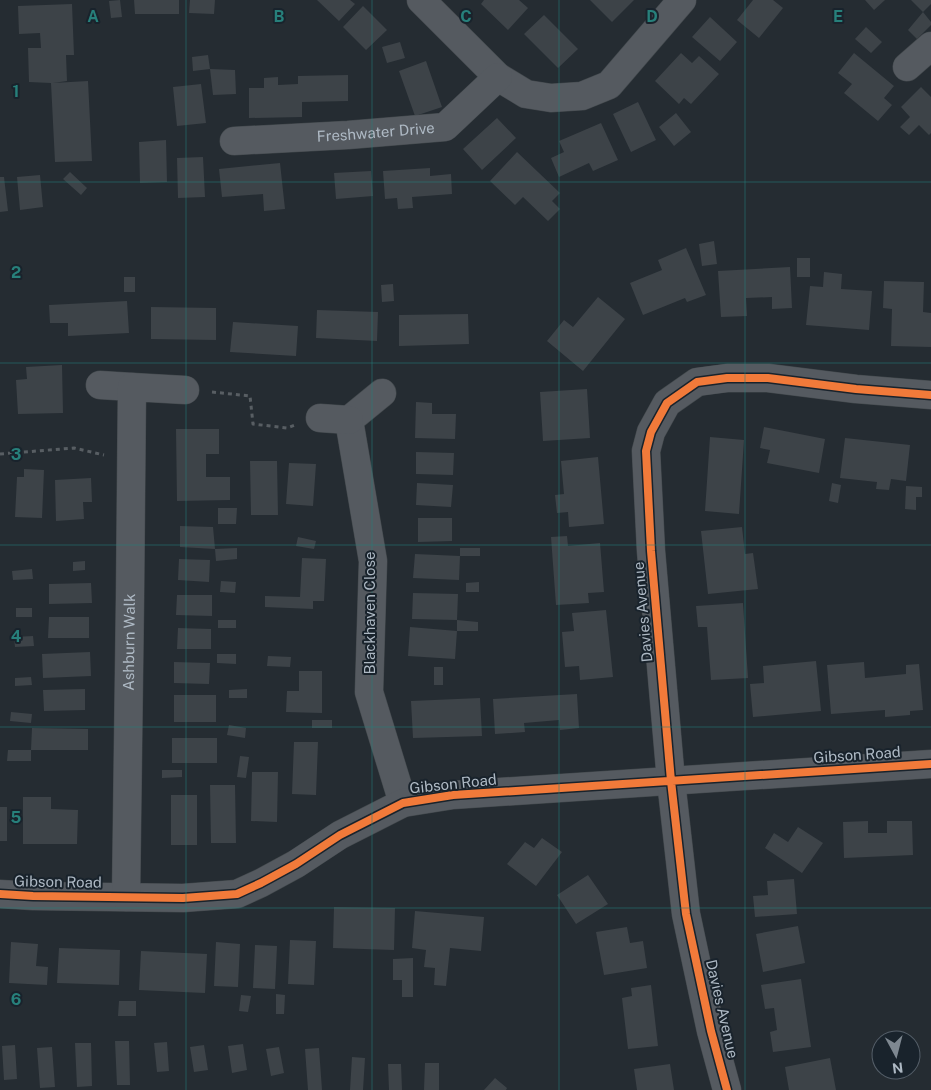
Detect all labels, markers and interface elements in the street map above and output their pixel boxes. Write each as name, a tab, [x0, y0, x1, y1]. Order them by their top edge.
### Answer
text: A	[87, 7, 99, 26]
text: B	[274, 7, 285, 26]
text: C	[460, 7, 472, 26]
text: D	[646, 7, 658, 26]
text: E	[833, 7, 843, 26]
text: 1	[13, 82, 19, 101]
street label: Freshwater Drive	[316, 119, 435, 145]
text: 2	[11, 263, 21, 282]
text: 3	[11, 445, 21, 464]
street label: Blackhaven Close	[361, 551, 378, 675]
street label: Davies Avenue	[630, 561, 655, 663]
street label: Ashburn Walk	[120, 593, 138, 691]
text: 4	[11, 627, 22, 646]
street label: Gibson Road	[813, 743, 901, 766]
street label: Gibson Road	[408, 770, 497, 797]
text: 5	[11, 808, 22, 827]
street label: Gibson Road	[14, 872, 102, 891]
street label: Davies Avenue	[703, 958, 742, 1060]
text: 6	[11, 990, 21, 1009]
north arrow	[871, 1030, 921, 1080]
text: N	[891, 1059, 904, 1077]

